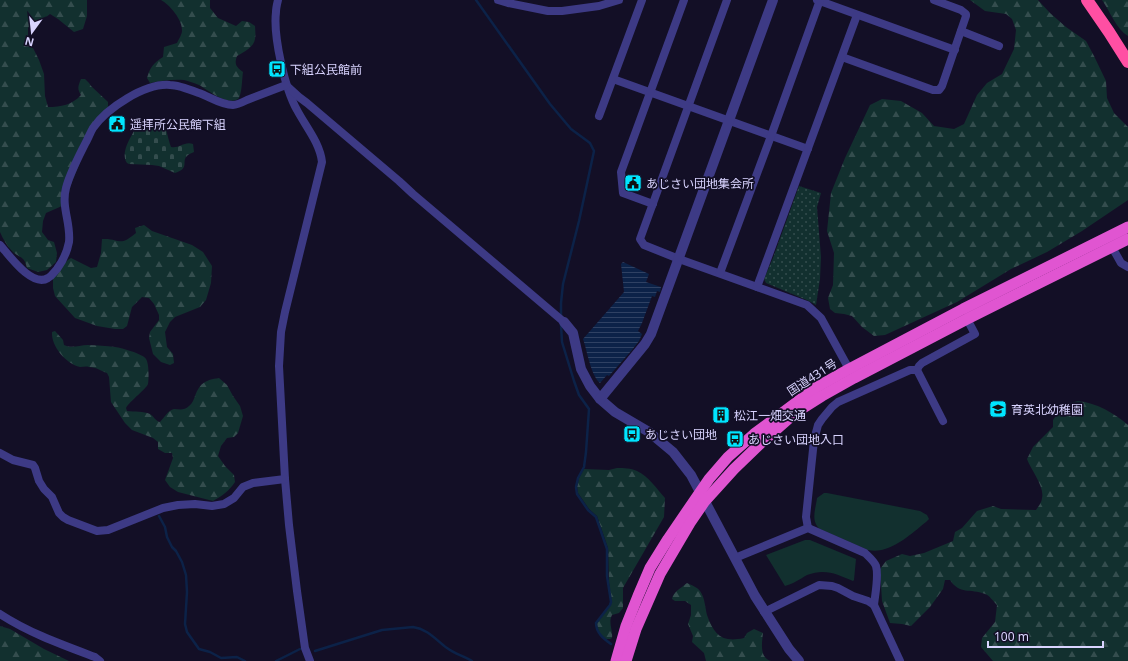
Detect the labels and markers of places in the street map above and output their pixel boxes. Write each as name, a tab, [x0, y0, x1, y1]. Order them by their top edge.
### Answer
bus stop icon: 下組公民館前	[267, 59, 287, 79]
place label: 下組公民館前	[290, 61, 362, 78]
public building icon: 遥拝所公民館下組	[107, 114, 127, 134]
place label: 遥拝所公民館下組	[130, 116, 226, 133]
public building icon: あじさい団地集会所	[623, 173, 643, 193]
place label: あじさい団地集会所	[646, 175, 754, 192]
school or university icon: 育英北幼稚園	[988, 399, 1008, 419]
place label: 育英北幼稚園	[1011, 401, 1083, 418]
building icon: 松江一畑交通	[711, 405, 731, 425]
place label: 松江一畑交通	[734, 407, 806, 424]
bus stop icon: あじさい団地	[622, 424, 642, 444]
place label: あじさい団地	[645, 426, 717, 443]
bus stop icon: あじさい団地入口	[725, 429, 745, 449]
place label: あじさい団地入口	[748, 431, 844, 448]

